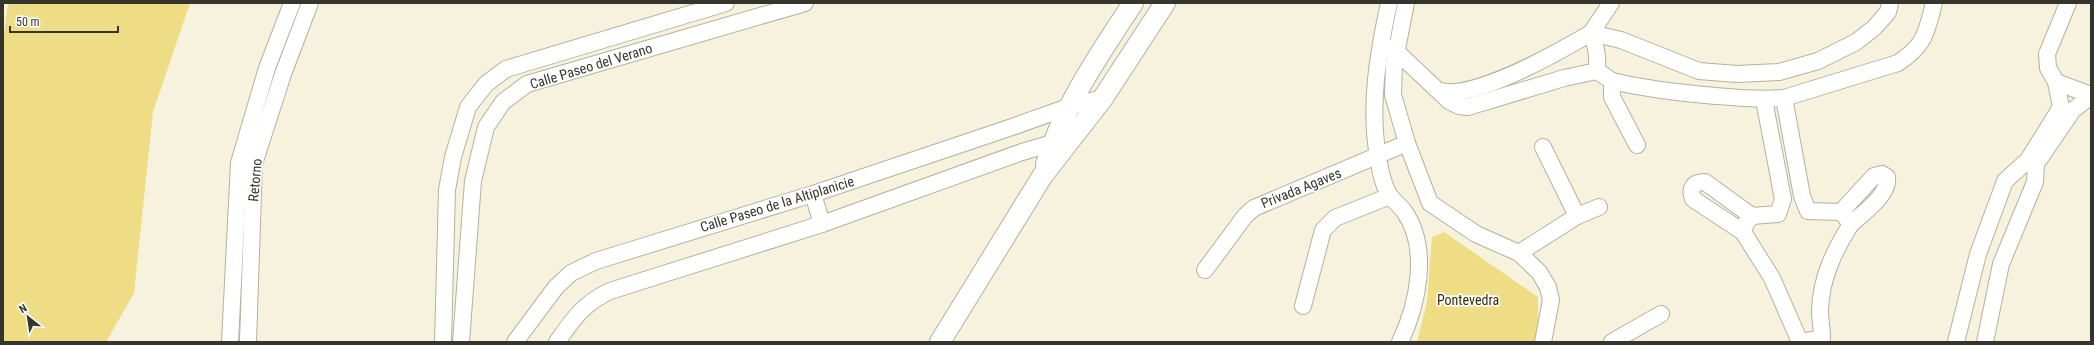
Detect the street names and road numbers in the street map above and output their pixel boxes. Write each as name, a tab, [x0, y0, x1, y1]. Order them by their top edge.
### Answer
street label: Calle Paseo del Verano	[528, 40, 654, 92]
street label: Retorno	[245, 158, 265, 202]
street label: Privada Agaves	[1259, 165, 1343, 211]
street label: Calle Paseo de la Altiplanicie	[698, 173, 856, 235]

